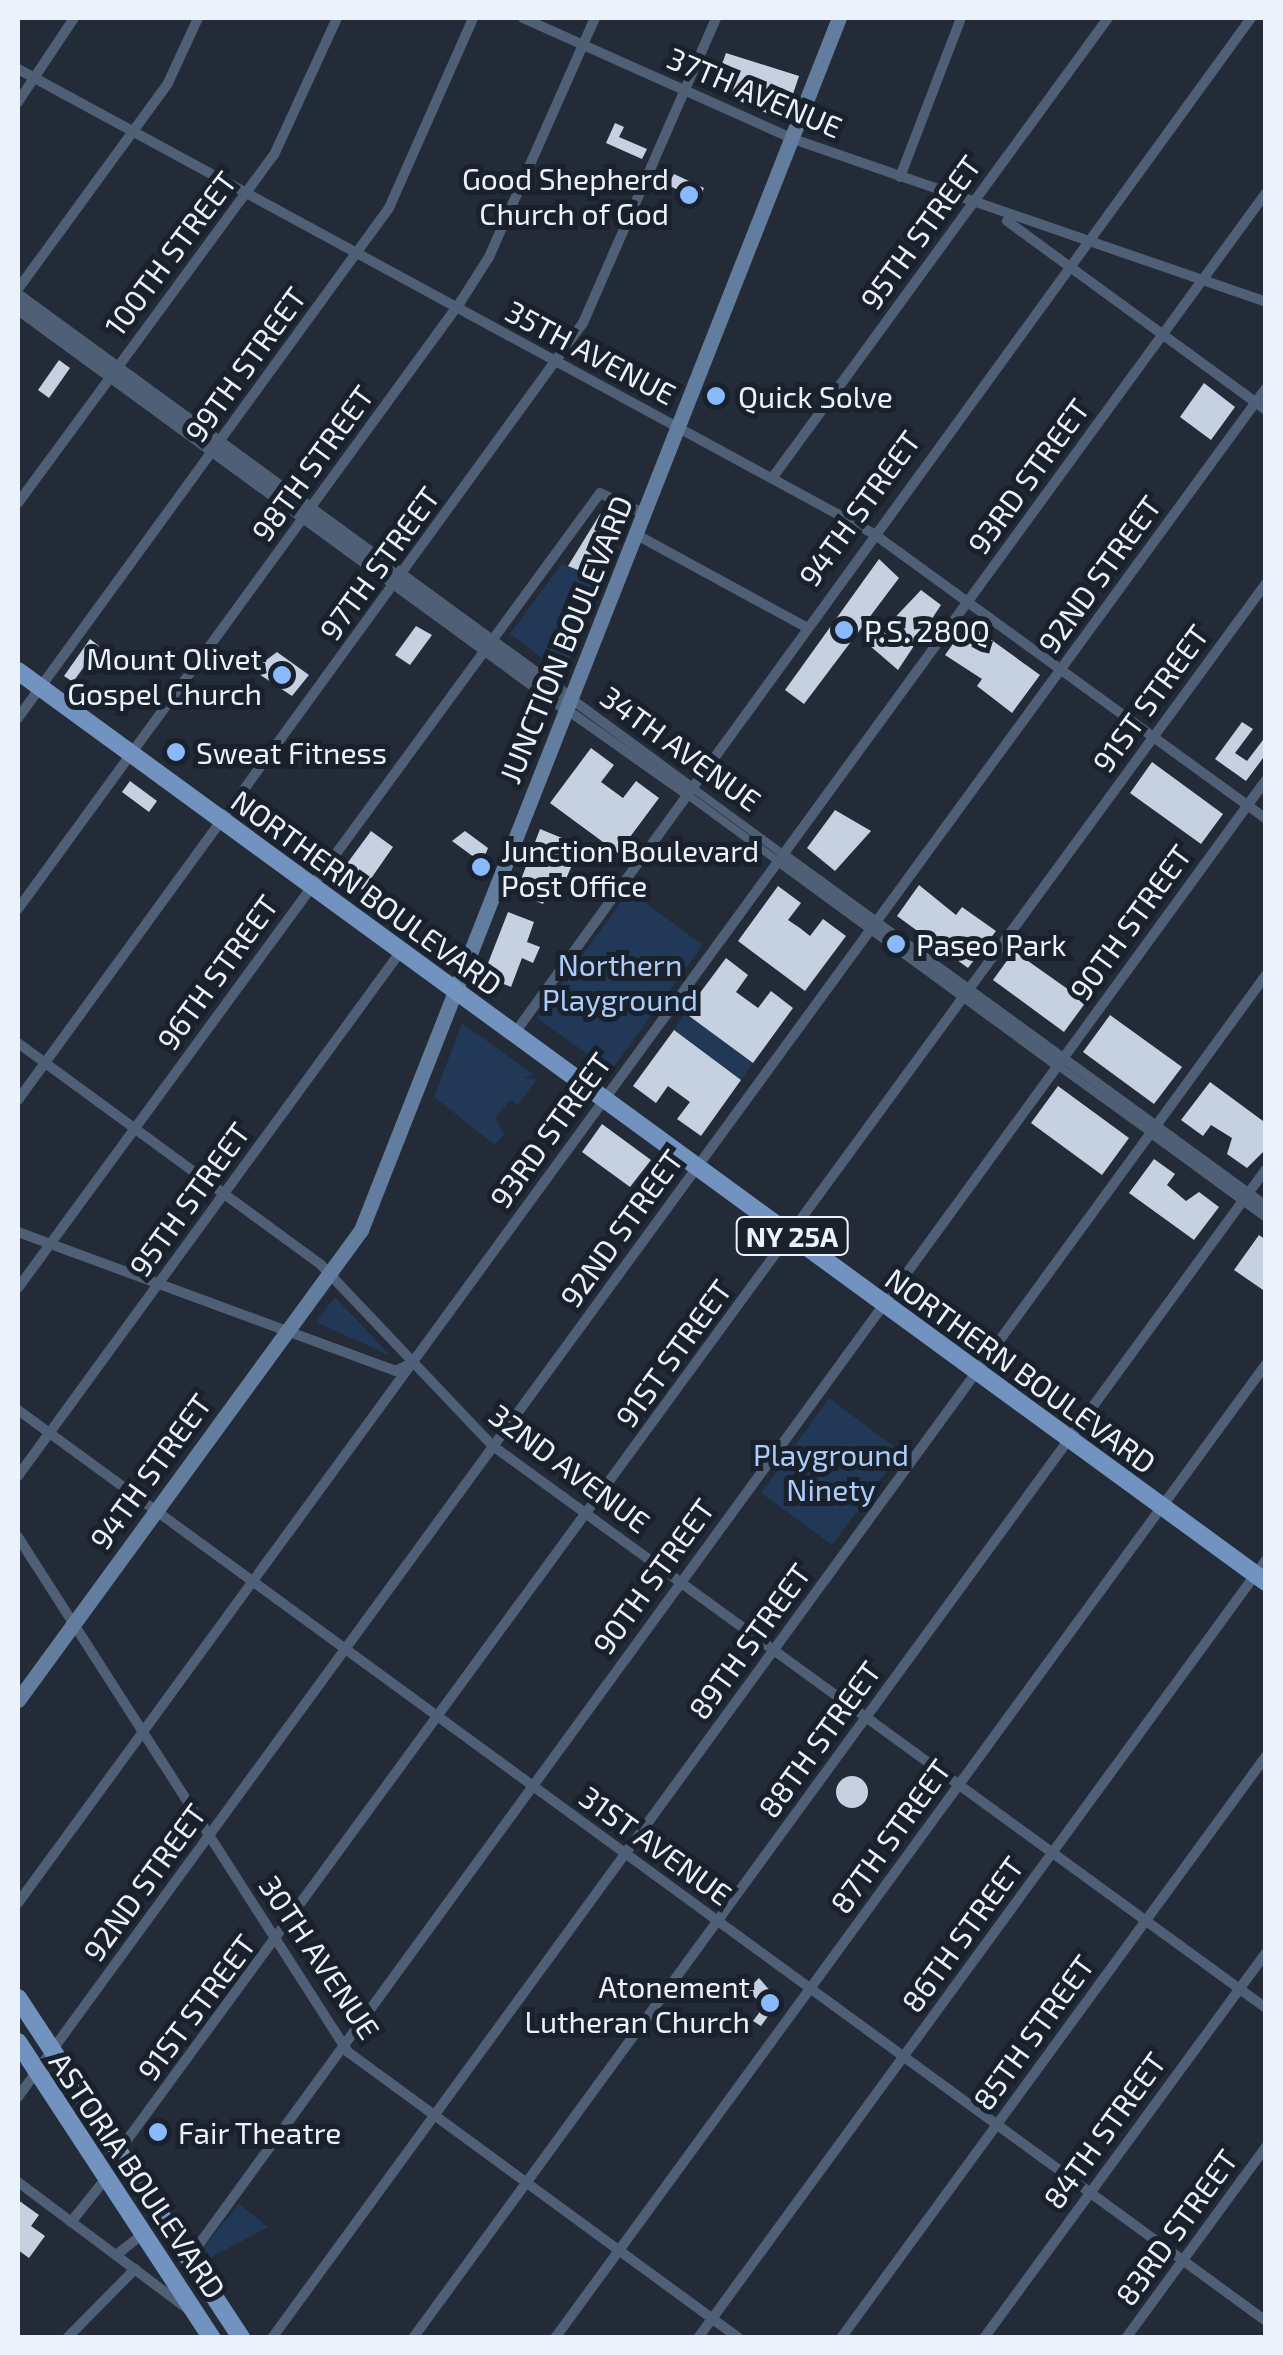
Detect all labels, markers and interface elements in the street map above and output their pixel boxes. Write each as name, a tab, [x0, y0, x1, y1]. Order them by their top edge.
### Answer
street label: 37TH AVENUE	[662, 39, 848, 145]
street label: 95TH STREET	[852, 148, 988, 316]
place label: Good Shepherd Church of God	[462, 160, 669, 230]
street label: 100TH STREET	[97, 164, 243, 342]
marker: Good Shepherd Church of God	[678, 184, 700, 206]
street label: 99TH STREET	[177, 280, 313, 448]
street label: 35TH AVENUE	[500, 292, 682, 412]
street label: 98TH STREET	[244, 378, 380, 548]
place label: Quick Solve	[738, 378, 893, 414]
marker: Quick Solve	[703, 383, 729, 409]
street label: 93RD STREET	[960, 391, 1096, 561]
street label: 94TH STREET	[791, 423, 927, 593]
street label: 97TH STREET	[311, 479, 447, 647]
street label: 92ND STREET	[1030, 488, 1168, 660]
street label: JUNCTION BOULEVARD	[491, 490, 639, 788]
place label: P.S. 280Q	[864, 612, 990, 648]
street label: 91ST STREET	[1084, 617, 1216, 779]
marker: P.S. 280Q	[833, 619, 855, 641]
place label: Mount Olivet Gospel Church	[66, 640, 262, 710]
marker: Mount Olivet Gospel Church	[271, 664, 293, 686]
street label: 34TH AVENUE	[594, 678, 768, 818]
place label: Sweat Fitness	[196, 734, 387, 770]
marker: Sweat Fitness	[165, 741, 187, 763]
street label: NORTHERN BOULEVARD	[225, 782, 509, 1002]
place label: Junction Boulevard Post Office	[501, 832, 759, 902]
street label: 90TH STREET	[1062, 837, 1198, 1007]
marker: Junction Boulevard Post Office	[470, 856, 492, 878]
street label: 96TH STREET	[149, 888, 285, 1056]
place label: Paseo Park	[916, 926, 1066, 962]
marker: Paseo Park	[885, 933, 907, 955]
park label: Northern Playground	[542, 946, 698, 1016]
street label: 93RD STREET	[482, 1045, 618, 1215]
street label: 95TH STREET	[121, 1115, 257, 1283]
street label: 92ND STREET	[552, 1142, 690, 1314]
road number: NY 25A	[734, 1213, 850, 1259]
street label: NORTHERN BOULEVARD	[879, 1260, 1163, 1480]
street label: 91ST STREET	[607, 1272, 739, 1434]
street label: 94TH STREET	[82, 1386, 218, 1556]
street label: 32ND AVENUE	[483, 1396, 657, 1540]
park label: Playground Ninety	[753, 1436, 909, 1506]
street label: 90TH STREET	[585, 1491, 721, 1661]
street label: 89TH STREET	[681, 1556, 817, 1726]
street label: 88TH STREET	[750, 1654, 888, 1824]
street label: 87TH STREET	[822, 1752, 958, 1920]
street label: 31ST AVENUE	[573, 1777, 739, 1913]
street label: 92ND STREET	[75, 1796, 213, 1968]
street label: 86TH STREET	[894, 1849, 1030, 2019]
street label: 30TH AVENUE	[252, 1868, 388, 2046]
street label: 91ST STREET	[129, 1927, 263, 2087]
street label: 85TH STREET	[965, 1948, 1101, 2116]
place label: Atonement Lutheran Church	[525, 1968, 750, 2038]
marker: Atonement Lutheran Church	[759, 1992, 781, 2014]
street label: ASTORIA BOULEVARD	[42, 2045, 234, 2305]
street label: 84TH STREET	[1035, 2045, 1173, 2215]
place label: Fair Theatre	[178, 2114, 343, 2150]
marker: Fair Theatre	[147, 2121, 169, 2143]
street label: 83RD STREET	[1107, 2142, 1245, 2312]

